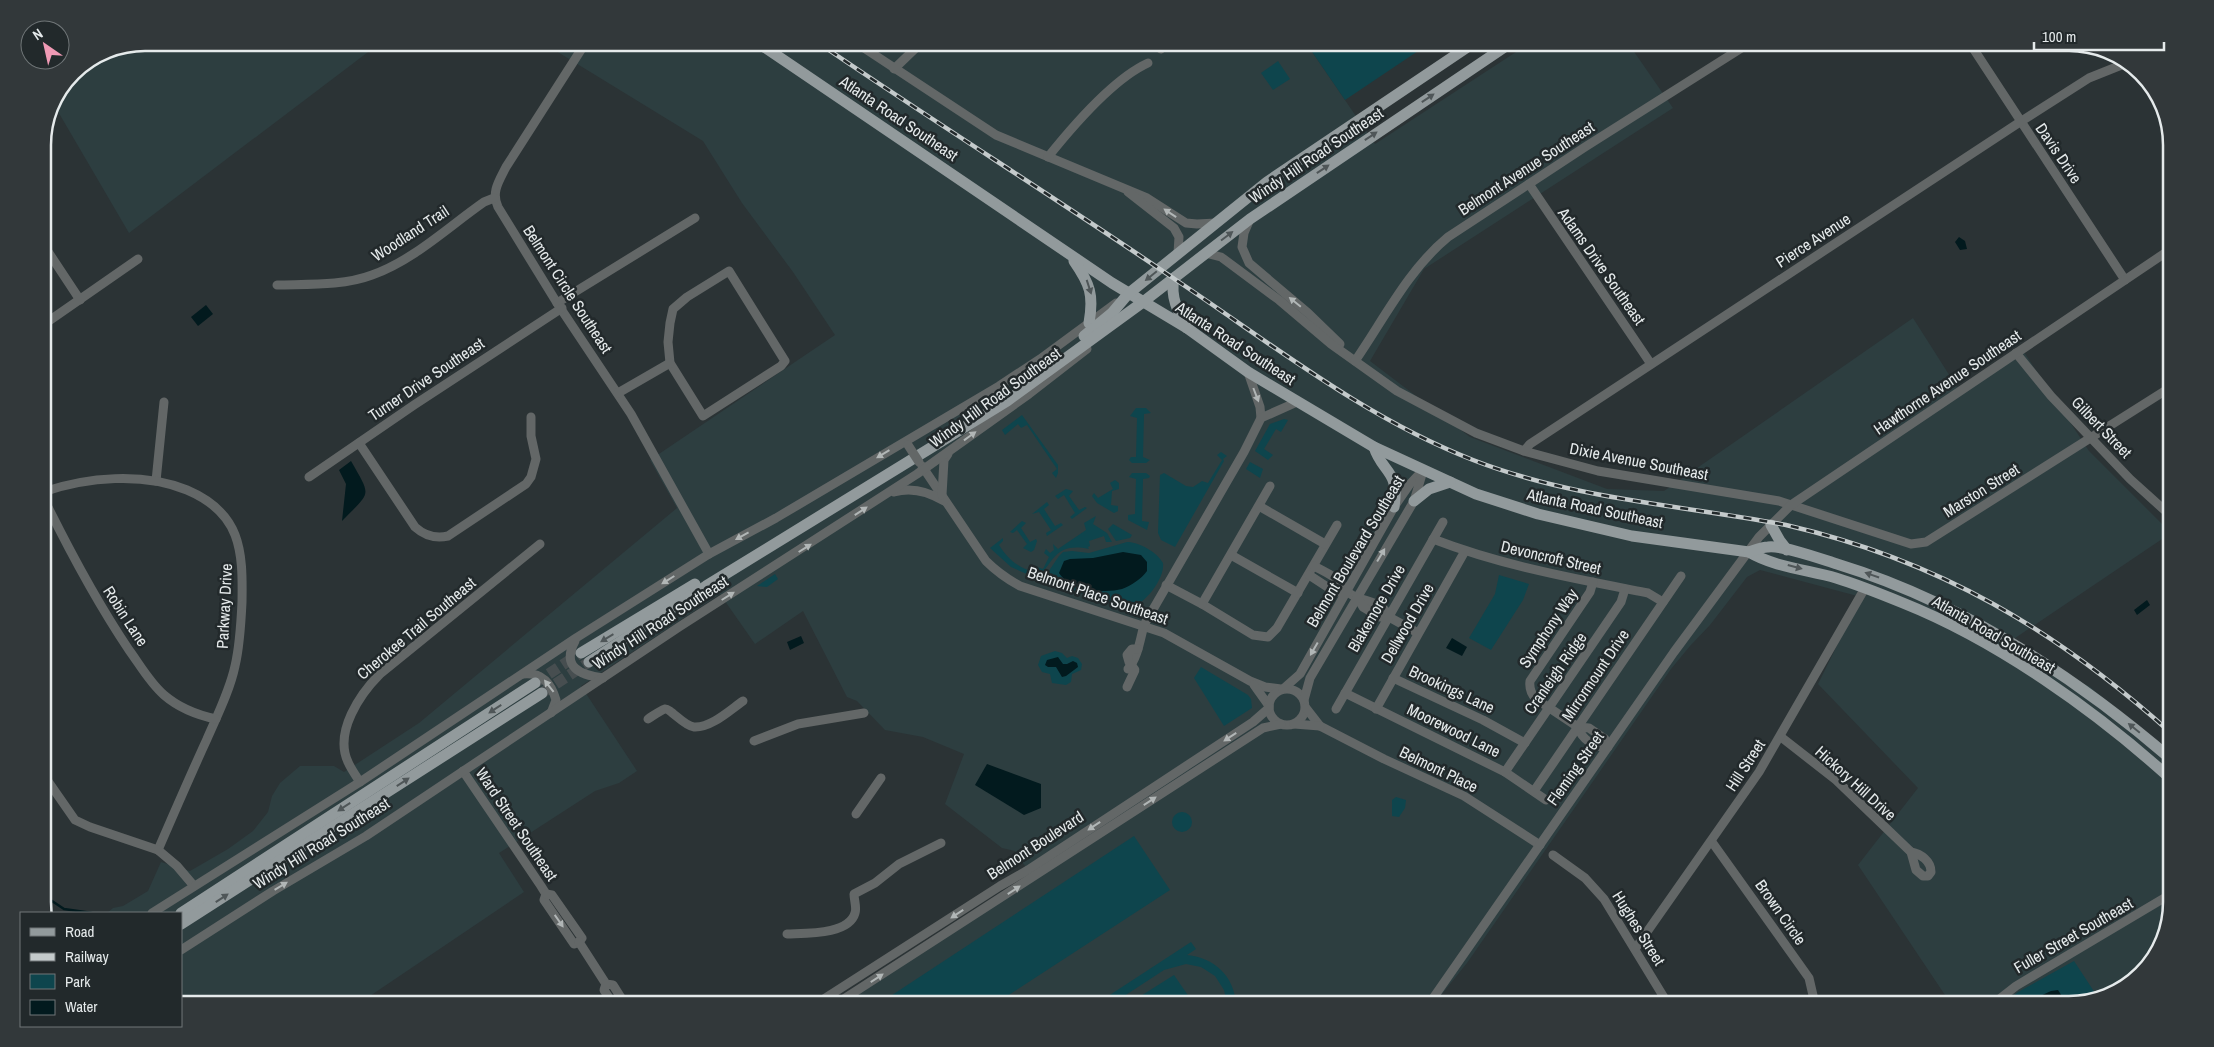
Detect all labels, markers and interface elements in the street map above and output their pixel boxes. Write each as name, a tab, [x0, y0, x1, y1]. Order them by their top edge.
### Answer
north arrow	[20, 20, 70, 70]
scale bar	[2034, 20, 2164, 52]
text: N	[29, 24, 46, 44]
text: 100 m	[2042, 26, 2076, 47]
street label: Atlanta Road Southeast	[835, 70, 963, 166]
one-way arrow	[1422, 93, 1435, 103]
street label: Windy Hill Road Southeast	[1245, 102, 1388, 208]
street label: Belmont Avenue Southeast	[1454, 116, 1599, 220]
street label: Davis Drive	[2031, 118, 2087, 188]
one-way arrow	[1365, 131, 1378, 141]
one-way arrow	[1316, 164, 1329, 174]
street label: Woodland Trail	[367, 200, 453, 266]
street label: Adams Drive Southeast	[1553, 202, 1651, 329]
one-way arrow	[1163, 208, 1177, 218]
street label: Pierce Avenue	[1771, 208, 1855, 272]
street label: Belmont Circle Southeast	[518, 221, 618, 358]
one-way arrow	[1220, 231, 1233, 242]
one-way arrow	[1144, 270, 1157, 281]
one-way arrow	[1085, 280, 1093, 295]
street label: Atlanta Road Southeast	[1171, 295, 1300, 390]
one-way arrow	[1289, 297, 1302, 308]
street label: Hawthorne Avenue Southeast	[1869, 324, 2025, 440]
street label: Turner Drive Southeast	[364, 332, 489, 426]
street label: Windy Hill Road Southeast	[925, 342, 1065, 452]
one-way arrow	[1252, 388, 1260, 403]
street label: Gilbert Street	[2067, 391, 2137, 463]
one-way arrow	[963, 431, 976, 442]
street label: Dixie Avenue Southeast	[1568, 437, 1710, 485]
one-way arrow	[876, 450, 889, 459]
street label: Marston Street	[1939, 458, 2024, 522]
street label: Belmont Boulevard Southeast	[1301, 471, 1409, 631]
street label: Atlanta Road Southeast	[1524, 483, 1665, 533]
one-way arrow	[854, 506, 868, 516]
one-way arrow	[735, 532, 749, 540]
street label: Devoncroft Street	[1499, 535, 1604, 579]
one-way arrow	[798, 543, 811, 553]
one-way arrow	[1377, 549, 1386, 562]
street label: Blakemore Drive	[1342, 560, 1410, 656]
street label: Belmont Place Southeast	[1025, 561, 1172, 629]
street label: Parkway Drive	[211, 563, 237, 649]
one-way arrow	[1788, 564, 1803, 572]
street label: Windy Hill Road Southeast	[588, 570, 732, 674]
one-way arrow	[1865, 571, 1880, 578]
street label: Cherokee Trail Southeast	[352, 572, 480, 684]
one-way arrow	[661, 575, 675, 585]
street label: Dellwood Drive	[1375, 579, 1439, 667]
street label: Robin Lane	[98, 582, 154, 650]
street label: Symphony Way	[1513, 584, 1583, 672]
street label: Atlanta Road Southeast	[1928, 589, 2060, 678]
one-way arrow	[722, 591, 735, 600]
street label: Mirrormount Drive	[1556, 625, 1634, 725]
street label: Cranleigh Ridge	[1519, 628, 1591, 718]
one-way arrow	[600, 633, 613, 642]
one-way arrow	[1310, 643, 1319, 656]
street label: Brookings Lane	[1406, 660, 1498, 718]
one-way arrow	[544, 679, 554, 693]
street label: Moorewood Lane	[1404, 698, 1504, 762]
one-way arrow	[488, 705, 501, 714]
one-way arrow	[2128, 723, 2141, 734]
street label: Fleming Street	[1541, 726, 1609, 810]
one-way arrow	[1223, 732, 1236, 742]
street label: Hill Street	[1720, 735, 1770, 795]
street label: Belmont Place	[1396, 741, 1482, 797]
street label: Hickory Hill Drive	[1811, 741, 1901, 825]
street label: Ward Street Southeast	[471, 763, 563, 885]
one-way arrow	[397, 777, 410, 787]
street label: Windy Hill Road Southeast	[248, 792, 394, 894]
one-way arrow	[1143, 796, 1157, 806]
one-way arrow	[337, 803, 350, 812]
street label: Belmont Boulevard	[983, 806, 1087, 884]
one-way arrow	[1087, 821, 1100, 831]
street label: Brown Circle	[1750, 875, 1812, 949]
one-way arrow	[275, 882, 288, 891]
one-way arrow	[1007, 885, 1020, 894]
street label: Hughes Street	[1607, 887, 1671, 970]
street label: Fuller Street Southeast	[2009, 892, 2137, 978]
one-way arrow	[216, 893, 229, 903]
one-way arrow	[950, 909, 964, 918]
legend	[20, 912, 182, 1027]
one-way arrow	[554, 914, 564, 928]
text: Road	[65, 921, 94, 942]
text: Railway	[65, 946, 110, 967]
text: Park	[65, 971, 91, 992]
one-way arrow	[871, 973, 884, 983]
text: Water	[65, 996, 97, 1017]

